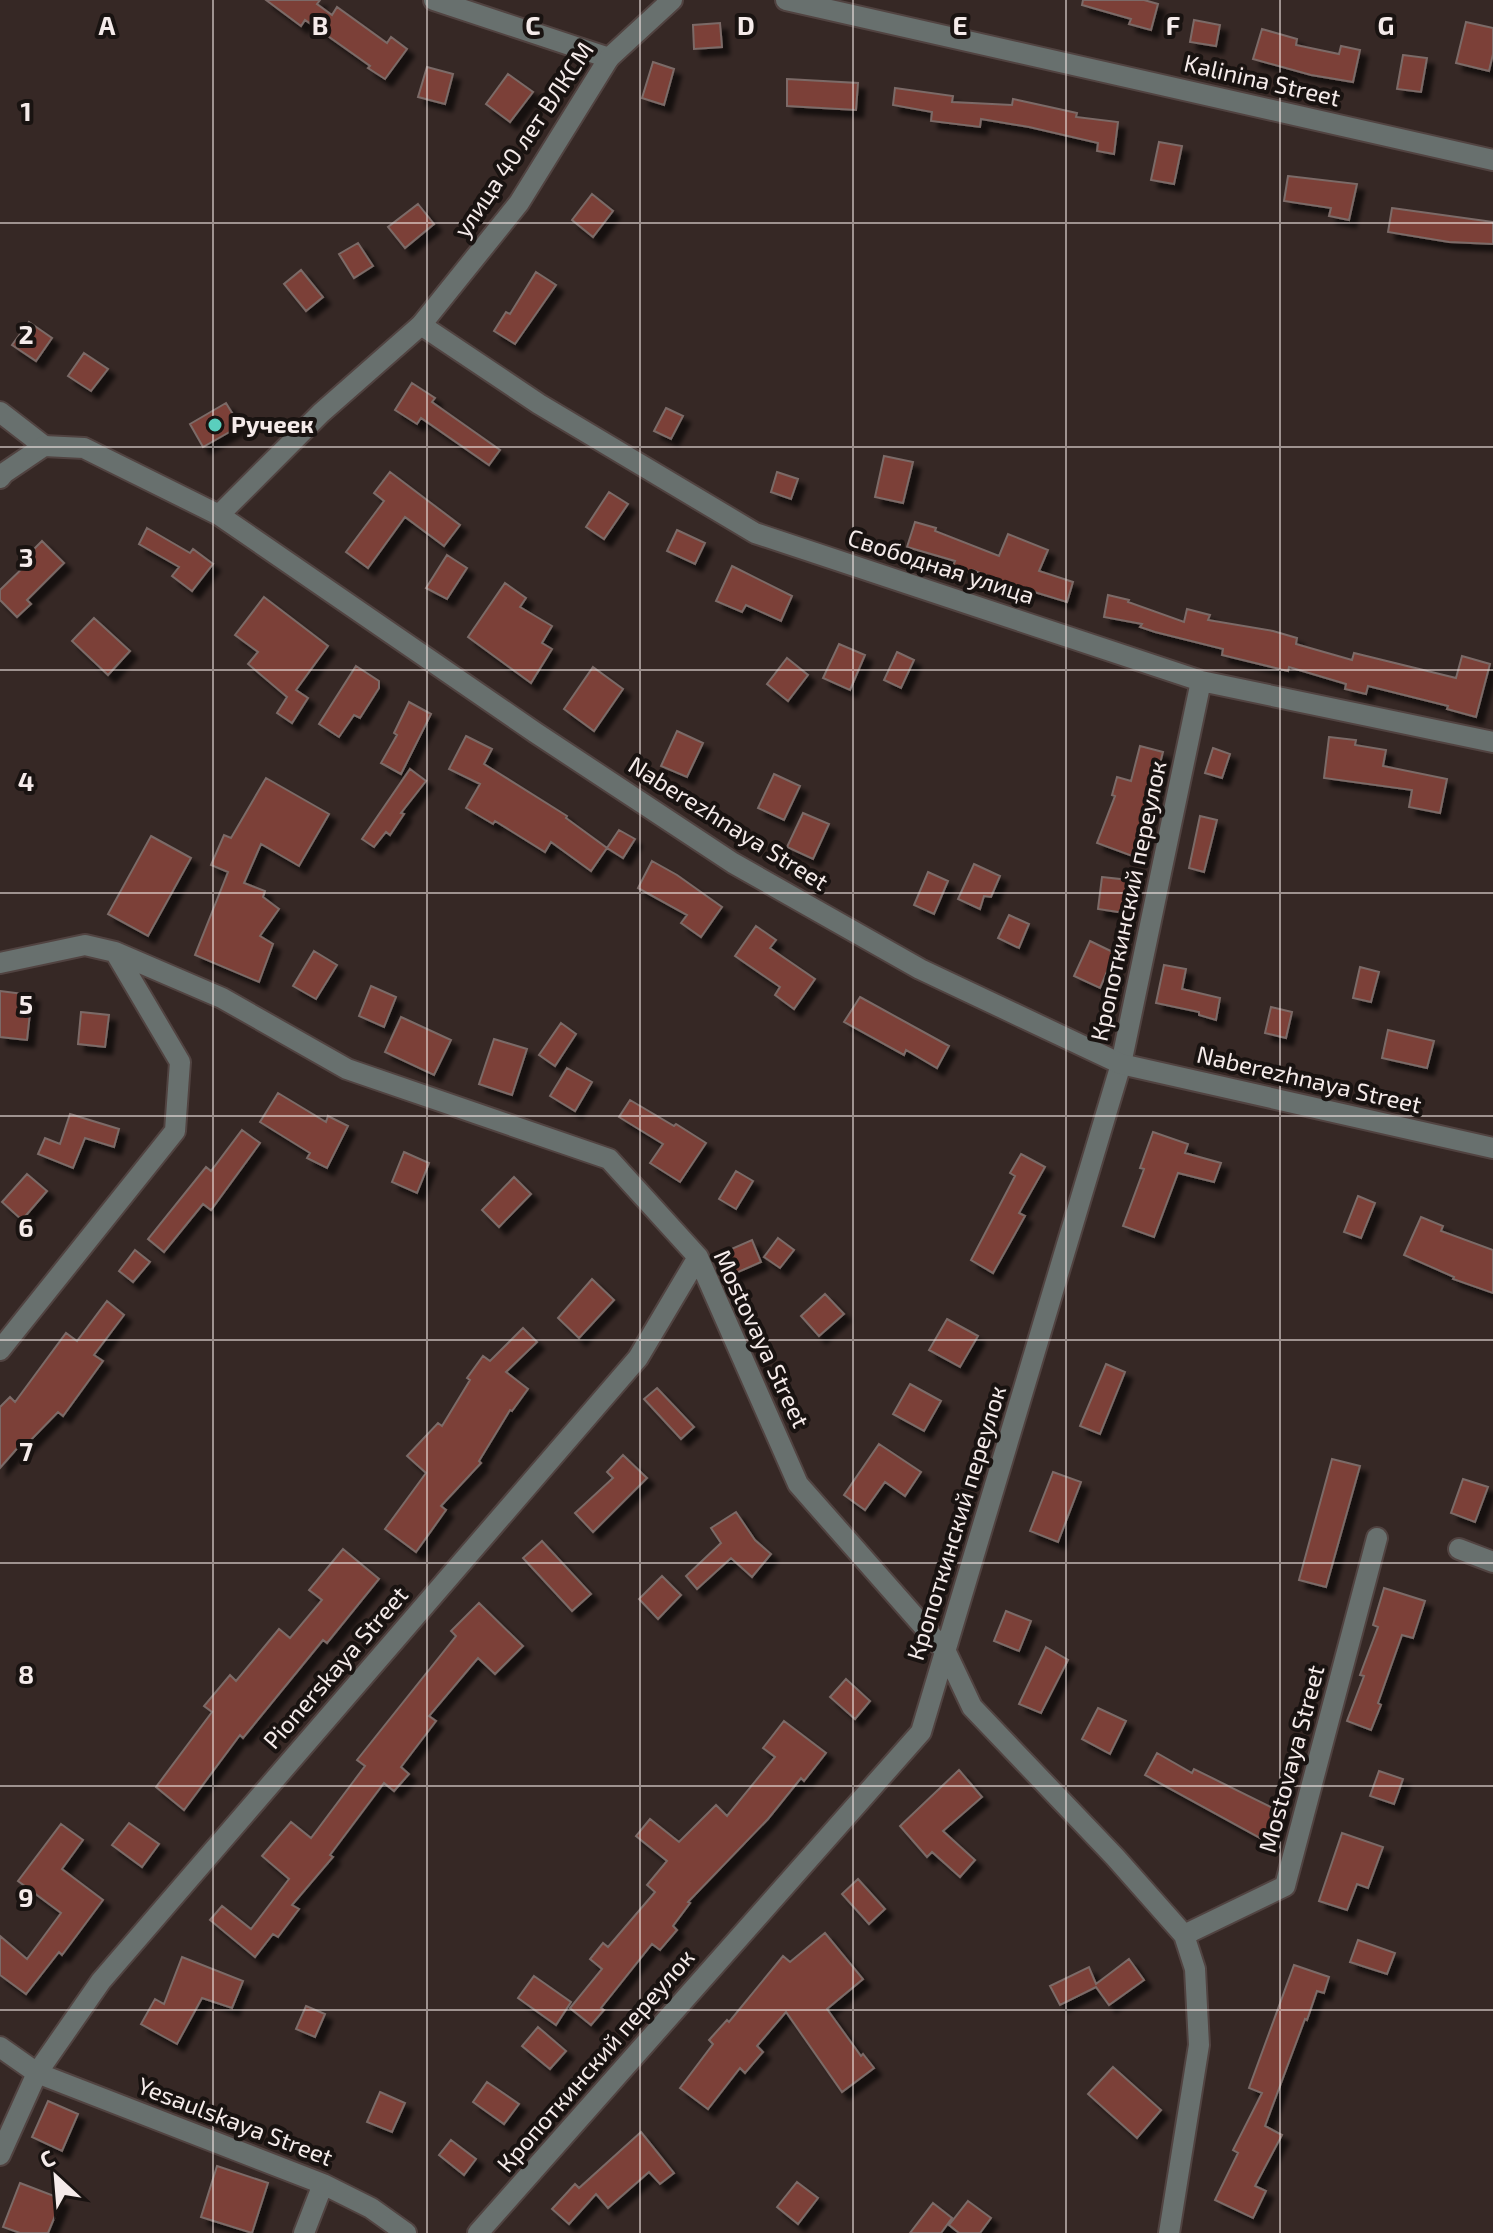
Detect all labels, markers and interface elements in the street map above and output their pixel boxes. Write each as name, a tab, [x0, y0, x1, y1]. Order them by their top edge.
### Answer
text: A	[99, 9, 116, 40]
text: B	[312, 9, 328, 40]
text: C	[525, 9, 541, 40]
text: D	[737, 9, 755, 40]
text: E	[952, 9, 968, 40]
text: F	[1166, 9, 1180, 40]
text: G	[1378, 9, 1394, 40]
street label: улица 40 лет ВЛКСМ	[447, 36, 600, 243]
street label: Kalinina Street	[1181, 47, 1343, 112]
text: 1	[20, 95, 32, 126]
text: 2	[18, 318, 34, 349]
place label: Ручеек	[231, 409, 314, 438]
marker: Ручеек	[206, 416, 224, 434]
street label: Свободная улица	[844, 522, 1038, 610]
text: 3	[19, 541, 33, 572]
street label: Naberezhnaya Street	[624, 749, 834, 896]
street label: Кропоткинский переулок	[1084, 758, 1172, 1044]
text: 4	[18, 765, 34, 796]
text: 5	[19, 988, 33, 1019]
street label: Naberezhnaya Street	[1194, 1039, 1425, 1119]
text: 6	[18, 1211, 34, 1242]
street label: Mostovaya Street	[708, 1245, 816, 1432]
street label: Кропоткинский переулок	[900, 1381, 1012, 1664]
text: 7	[19, 1435, 33, 1466]
street label: Pionerskaya Street	[256, 1580, 413, 1754]
text: 8	[18, 1658, 34, 1689]
street label: Mostovaya Street	[1252, 1662, 1330, 1856]
text: 9	[18, 1881, 34, 1912]
street label: Кропоткинский переулок	[490, 1943, 700, 2178]
street label: Yesaulskaya Street	[134, 2070, 337, 2171]
north arrow	[16, 2137, 96, 2217]
text: С	[35, 2144, 58, 2173]

